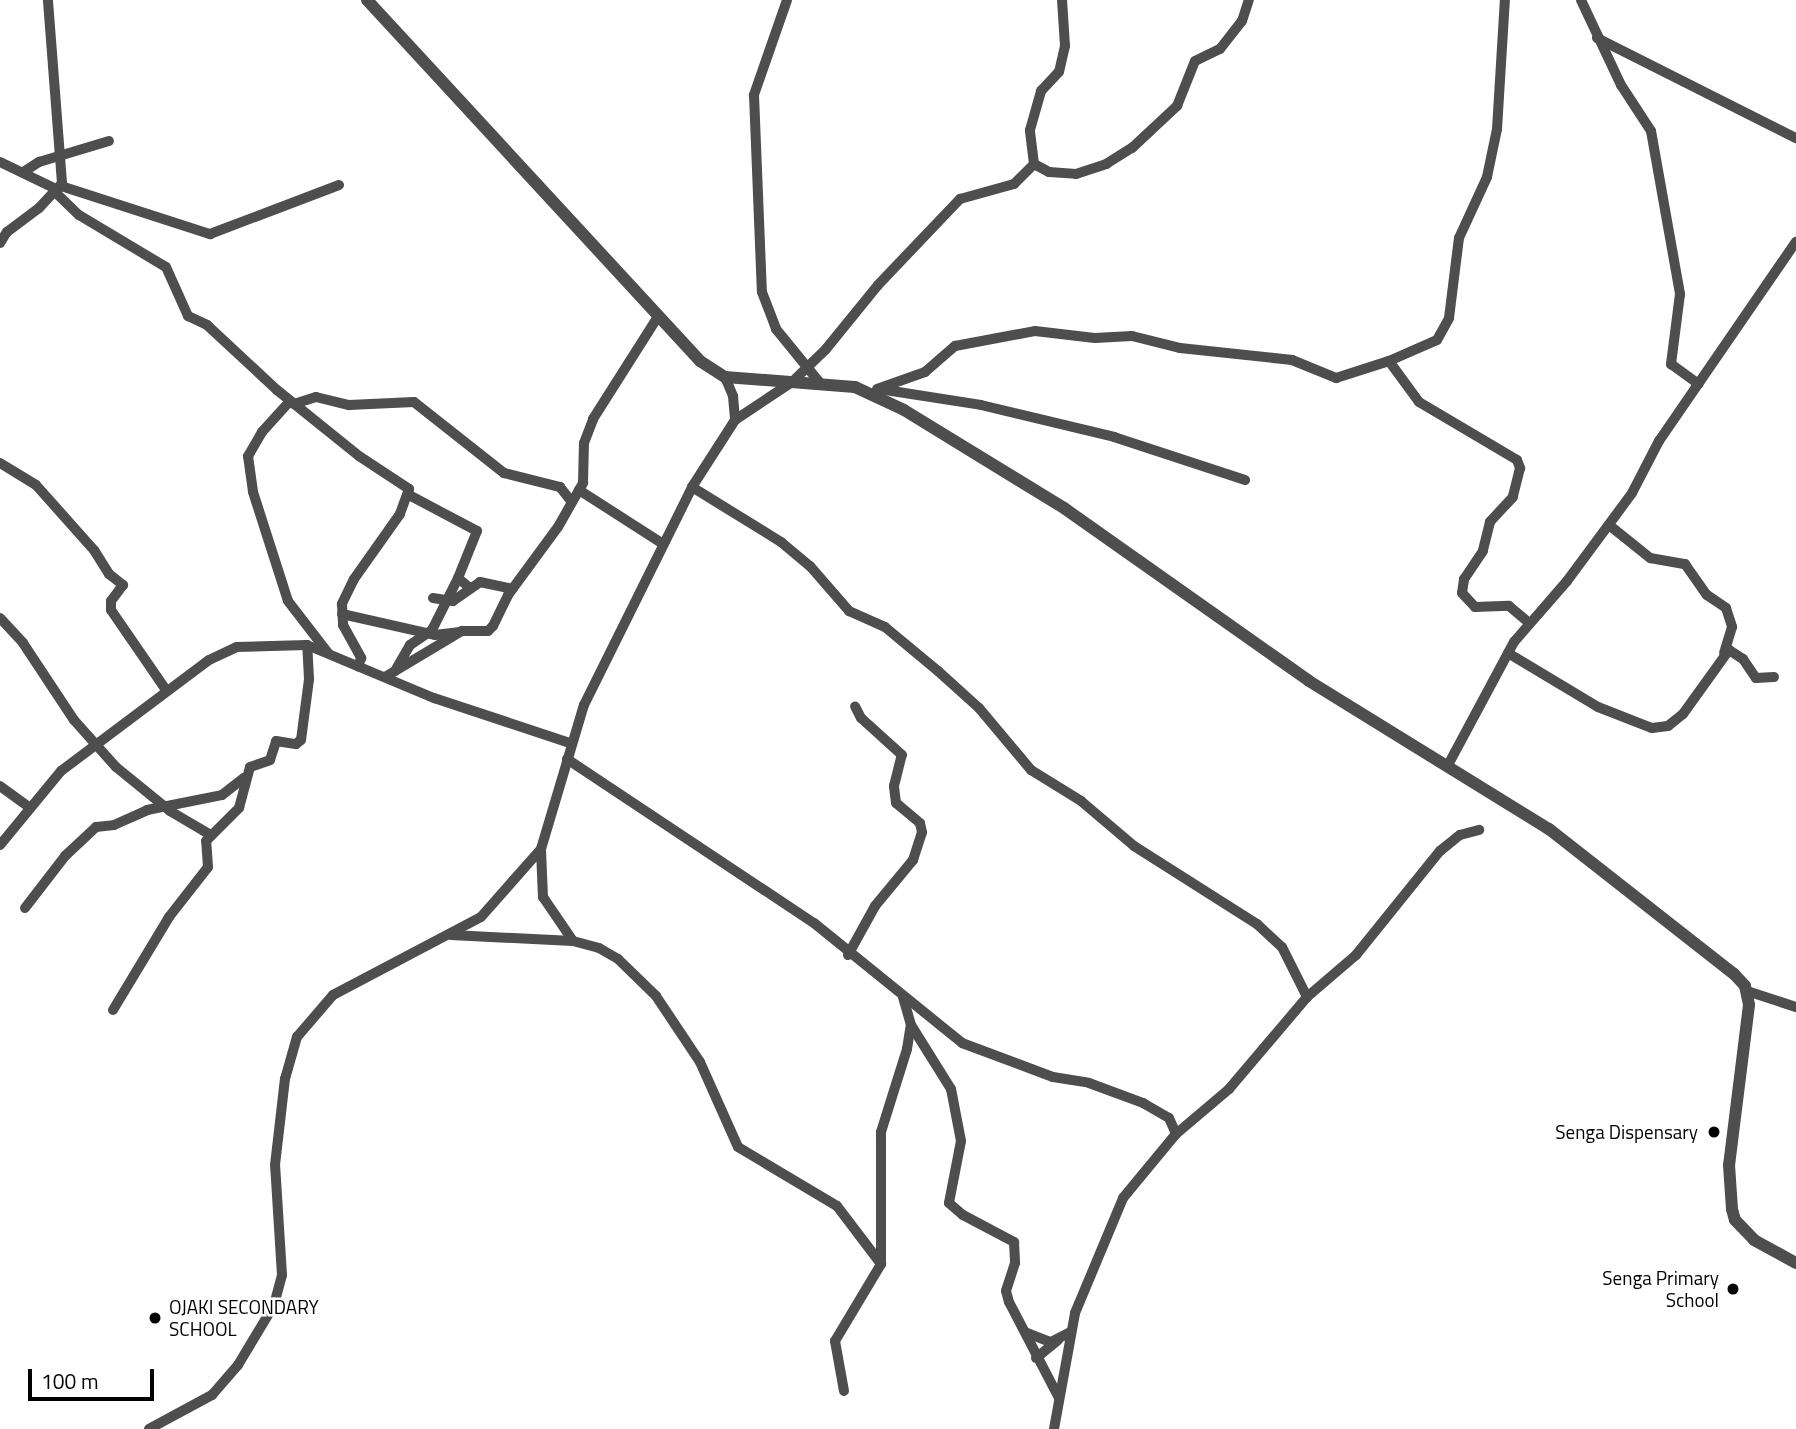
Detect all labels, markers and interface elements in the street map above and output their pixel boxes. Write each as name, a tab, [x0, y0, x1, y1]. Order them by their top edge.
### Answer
place label: Senga Dispensary	[1555, 1121, 1698, 1143]
marker: Senga Dispensary	[1704, 1122, 1724, 1142]
place label: Senga Primary School	[1602, 1267, 1719, 1311]
marker: Senga Primary School	[1725, 1281, 1741, 1297]
place label: OJAKI SECONDARY SCHOOL	[169, 1296, 319, 1340]
marker: OJAKI SECONDARY SCHOOL	[147, 1310, 163, 1326]
scale bar	[32, 1356, 158, 1400]
text: 100 m	[41, 1365, 98, 1397]

